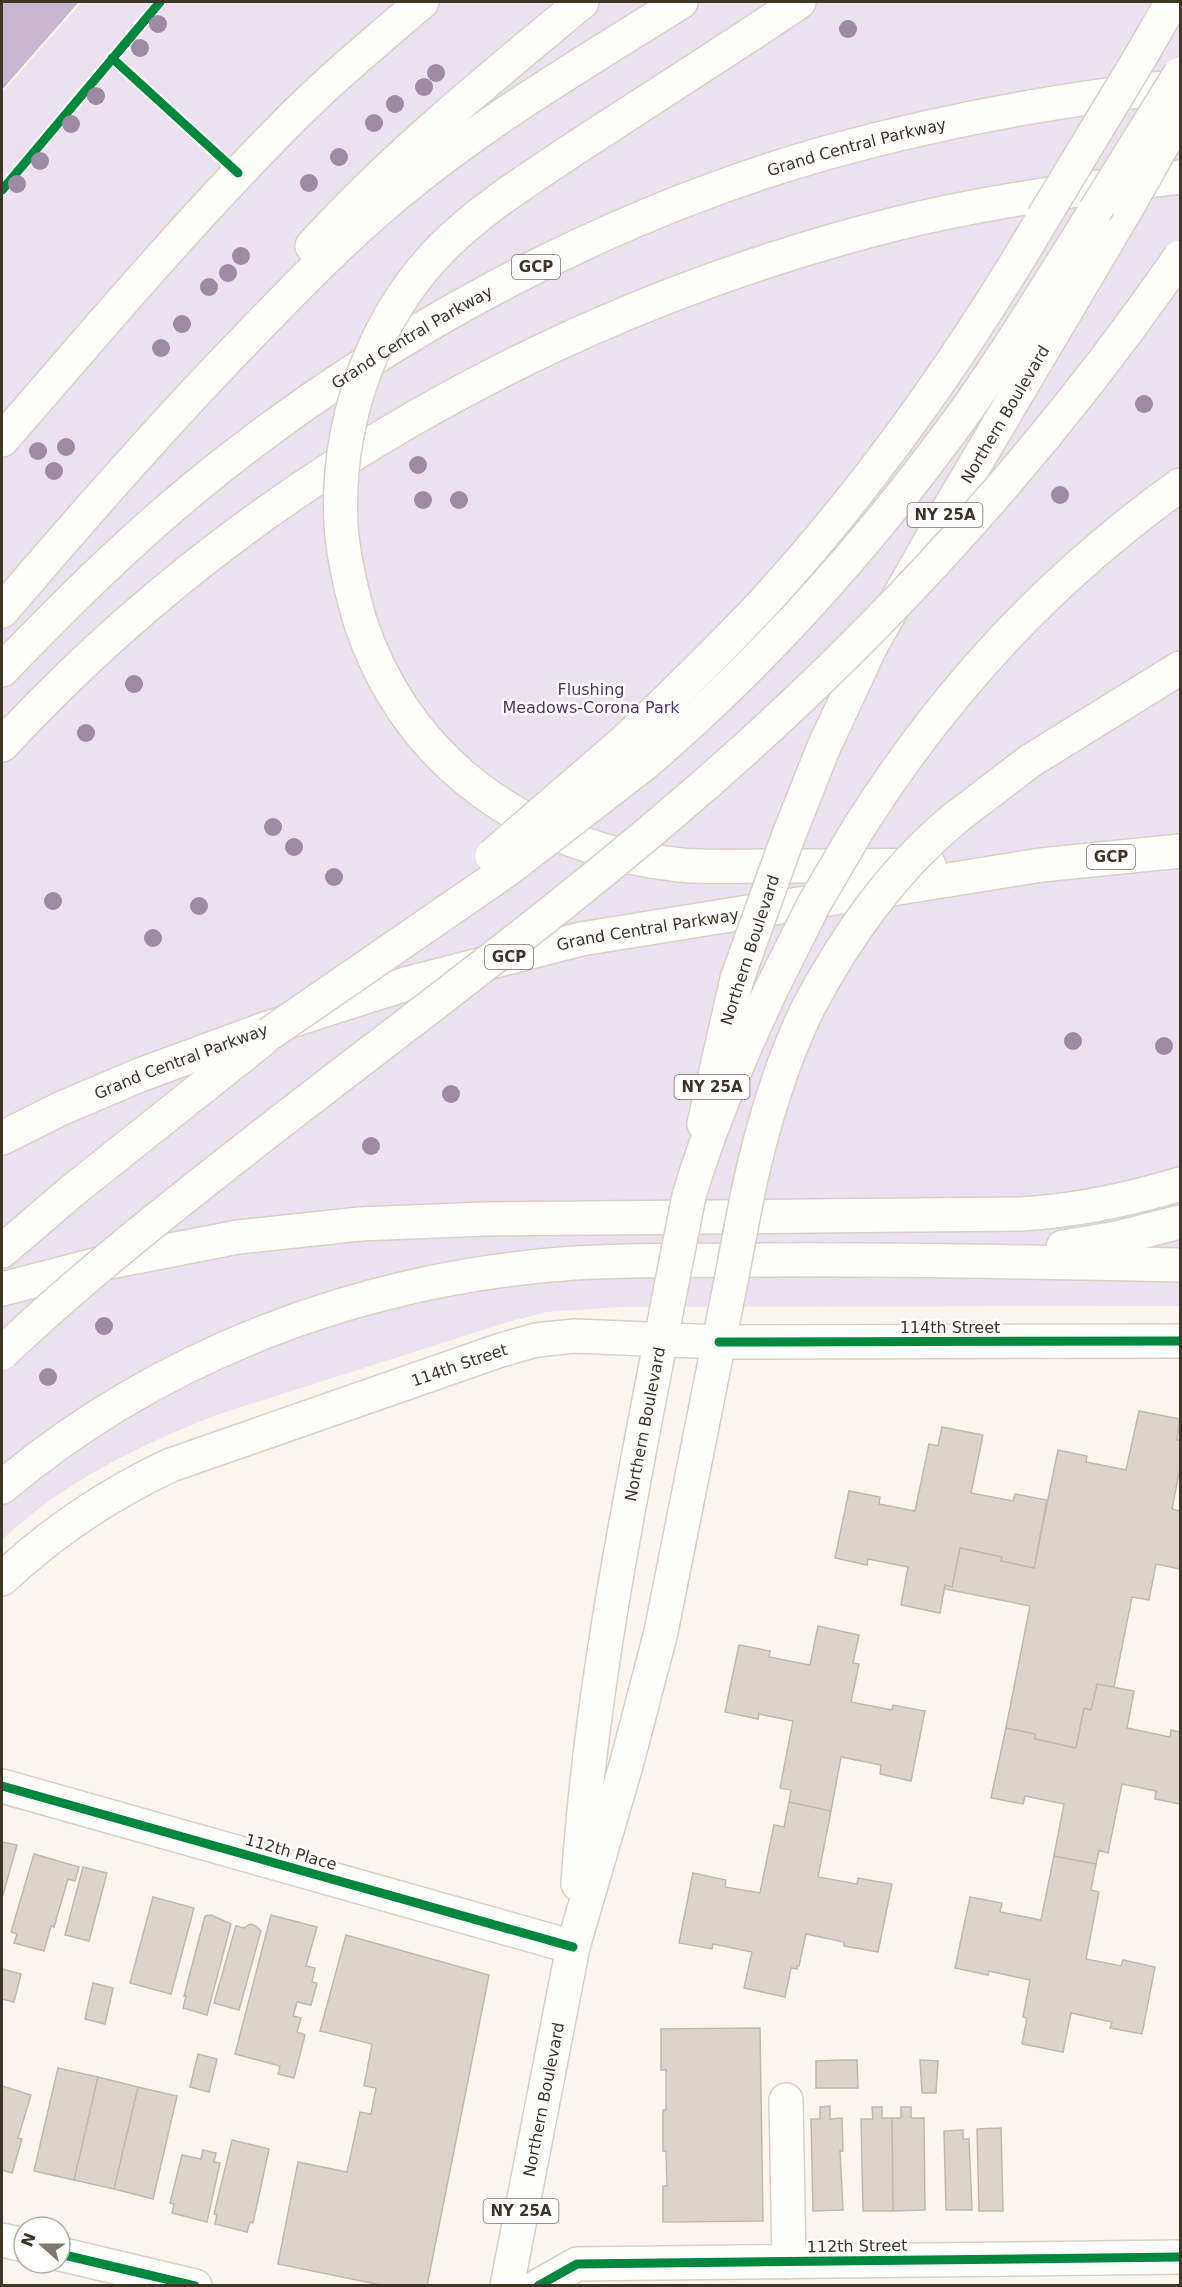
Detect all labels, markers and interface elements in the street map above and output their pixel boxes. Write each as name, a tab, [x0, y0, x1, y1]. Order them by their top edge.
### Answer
street label: Grand Central Parkway	[765, 114, 948, 180]
road number: GCP	[512, 255, 560, 279]
street label: Grand Central Parkway	[328, 281, 495, 393]
street label: Northern Boulevard	[957, 342, 1053, 487]
road number: NY 25A	[908, 503, 982, 527]
park label: Flushing Meadows-Corona Park	[502, 680, 680, 717]
road number: GCP	[1087, 845, 1135, 869]
street label: Northern Boulevard	[717, 872, 783, 1028]
street label: Grand Central Parkway	[554, 904, 740, 954]
road number: GCP	[485, 945, 533, 969]
street label: Grand Central Parkway	[91, 1019, 270, 1103]
road number: NY 25A	[674, 1075, 750, 1099]
street label: 114th Street	[900, 1318, 1000, 1337]
street label: 114th Street	[409, 1339, 510, 1390]
street label: Northern Boulevard	[621, 1345, 669, 1503]
street label: 112th Place	[243, 1830, 339, 1874]
street label: Northern Boulevard	[519, 2021, 568, 2178]
road number: NY 25A	[484, 2199, 558, 2223]
north arrow	[12, 2215, 72, 2275]
text: N	[17, 2230, 40, 2249]
street label: 112th Street	[807, 2236, 907, 2256]

